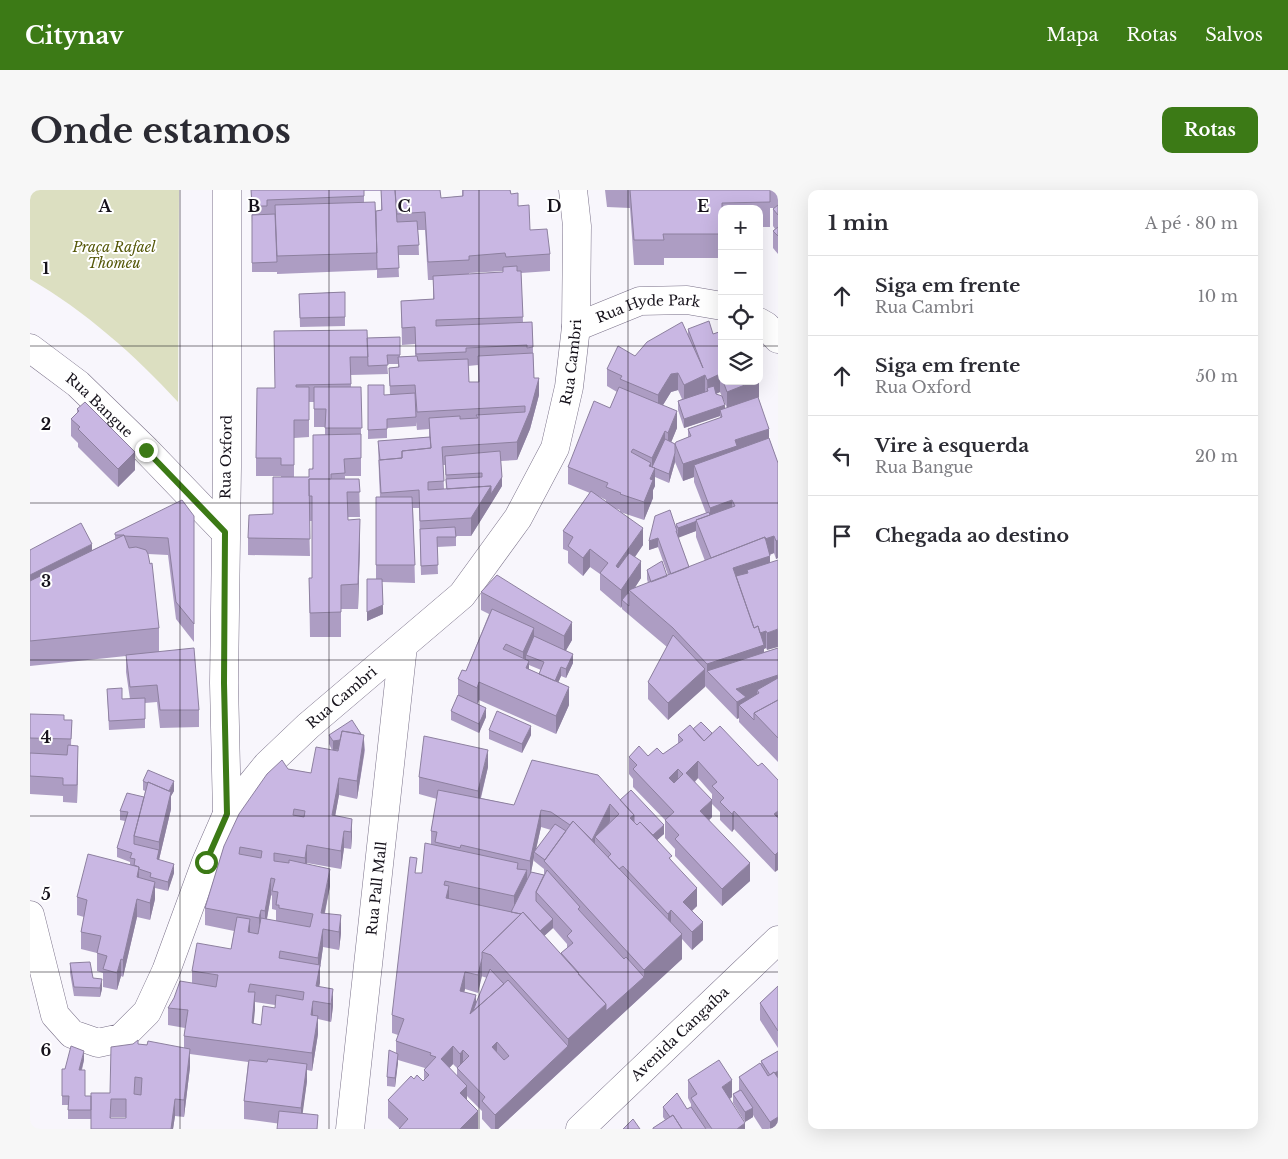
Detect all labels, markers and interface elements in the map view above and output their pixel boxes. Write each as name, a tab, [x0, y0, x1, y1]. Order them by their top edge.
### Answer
text: Citynav	[25, 21, 124, 50]
text: Mapa	[1047, 24, 1098, 46]
text: Rotas	[1126, 24, 1177, 46]
text: Salvos	[1205, 24, 1263, 46]
button: Rotas	[1162, 107, 1258, 153]
text: Onde estamos	[30, 109, 291, 152]
text: A	[98, 196, 113, 216]
text: B	[248, 196, 261, 216]
text: C	[397, 196, 411, 216]
text: D	[547, 196, 561, 216]
text: E	[697, 196, 709, 216]
map controls	[718, 205, 763, 385]
button: +	[718, 205, 763, 250]
text: 1 min	[828, 210, 889, 236]
text: A pé · 80 m	[1145, 213, 1238, 233]
park label: Praça Rafael Thomeu	[71, 238, 156, 272]
button: −	[718, 250, 763, 295]
text: 1	[43, 258, 50, 278]
text: Siga em frente	[875, 274, 1020, 297]
icon: ahead	[828, 282, 856, 310]
text: 10 m	[1198, 286, 1238, 306]
street label: Rua Hyde Park	[593, 291, 702, 327]
button: locate	[718, 295, 763, 340]
text: Rua Cambri	[875, 297, 974, 317]
street label: Rua Cambri	[556, 319, 585, 407]
button: layers	[718, 340, 763, 385]
text: Siga em frente	[875, 354, 1020, 377]
icon: ahead	[828, 362, 856, 390]
text: 50 m	[1196, 366, 1238, 386]
street label: Rua Bangue	[62, 369, 137, 441]
text: Rua Oxford	[875, 377, 971, 397]
text: 2	[41, 414, 51, 434]
street label: Rua Oxford	[216, 414, 236, 499]
text: Vire à esquerda	[875, 434, 1029, 457]
route end	[135, 439, 158, 462]
icon: left	[828, 442, 856, 470]
text: 20 m	[1195, 446, 1238, 466]
text: Rua Bangue	[875, 457, 973, 477]
icon: arrive	[828, 522, 856, 550]
text: Chegada ao destino	[875, 524, 1069, 547]
text: 3	[41, 571, 51, 591]
street label: Rua Cambri	[303, 662, 381, 732]
text: 4	[41, 727, 51, 747]
street label: Rua Pall Mall	[362, 840, 391, 936]
route start	[195, 851, 218, 874]
text: 5	[41, 884, 51, 904]
street label: Avenida Cangaíba	[626, 983, 733, 1085]
text: 6	[41, 1040, 52, 1060]

